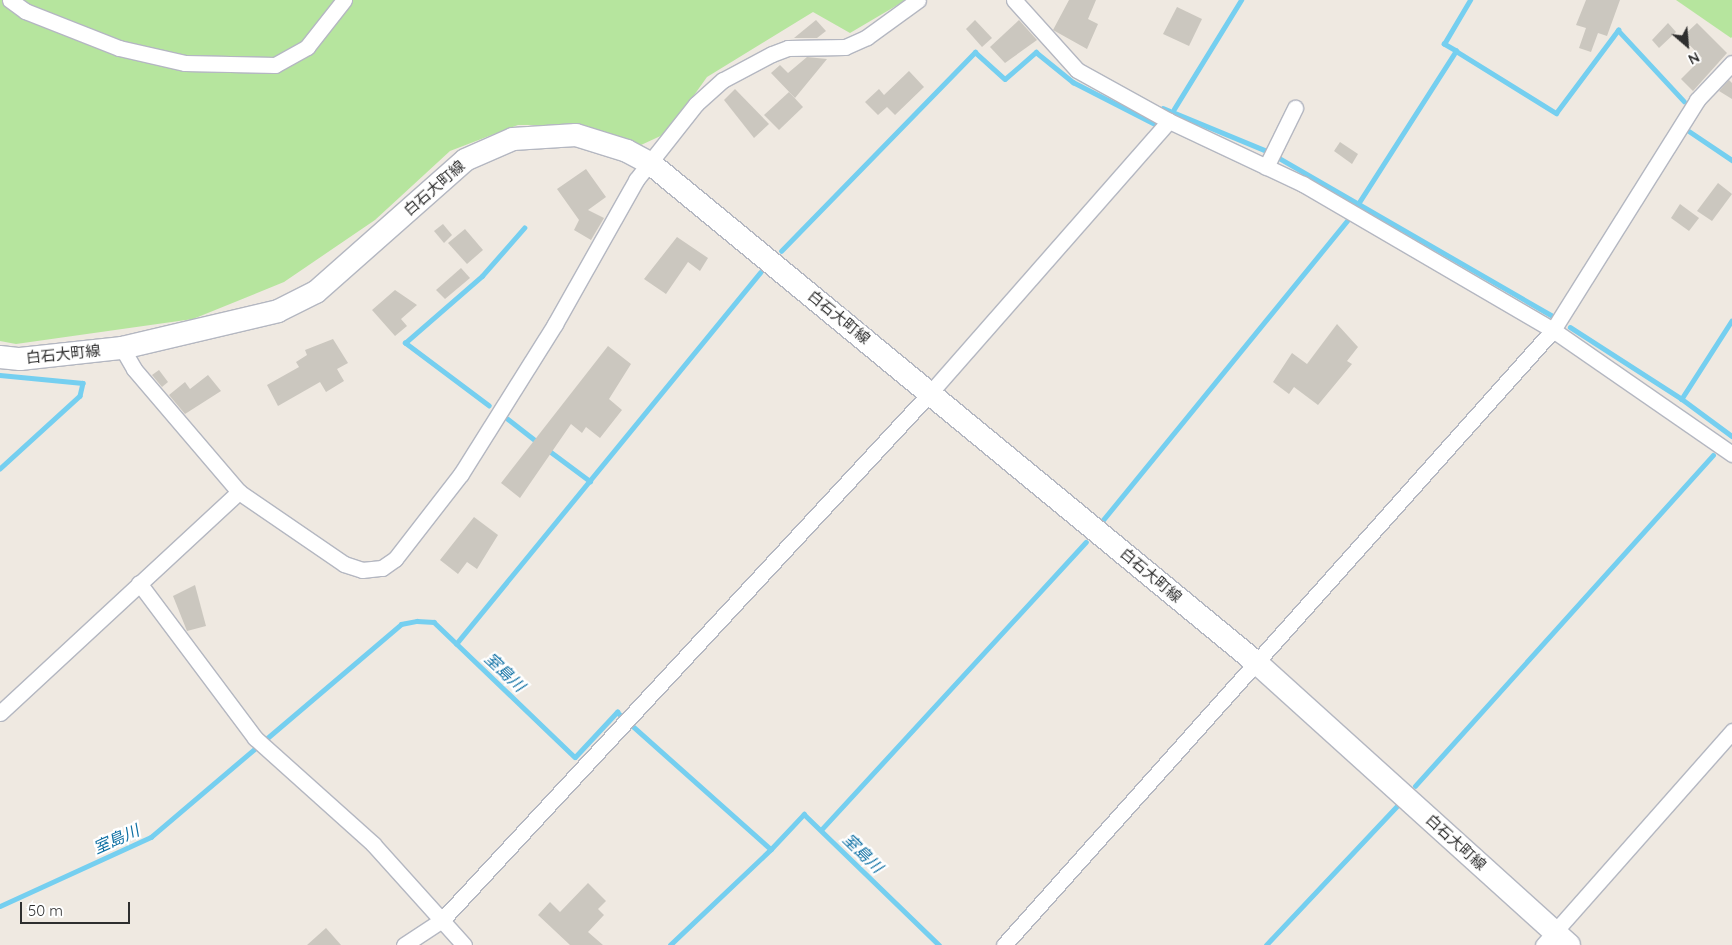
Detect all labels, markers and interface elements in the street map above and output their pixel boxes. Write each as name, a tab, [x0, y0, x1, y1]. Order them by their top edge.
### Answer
north arrow	[1662, 20, 1712, 70]
text: N	[1685, 48, 1702, 69]
street label: 白石大町線	[400, 157, 468, 219]
street label: 白石大町線	[804, 286, 874, 348]
street label: 白石大町線	[25, 341, 101, 367]
street label: 白石大町線	[1116, 544, 1186, 606]
water label: 室島川	[481, 649, 529, 695]
street label: 白石大町線	[1422, 810, 1490, 874]
water label: 室島川	[90, 820, 142, 858]
water label: 室島川	[839, 829, 887, 877]
scale bar	[22, 892, 132, 924]
text: 50 m	[28, 901, 63, 920]

